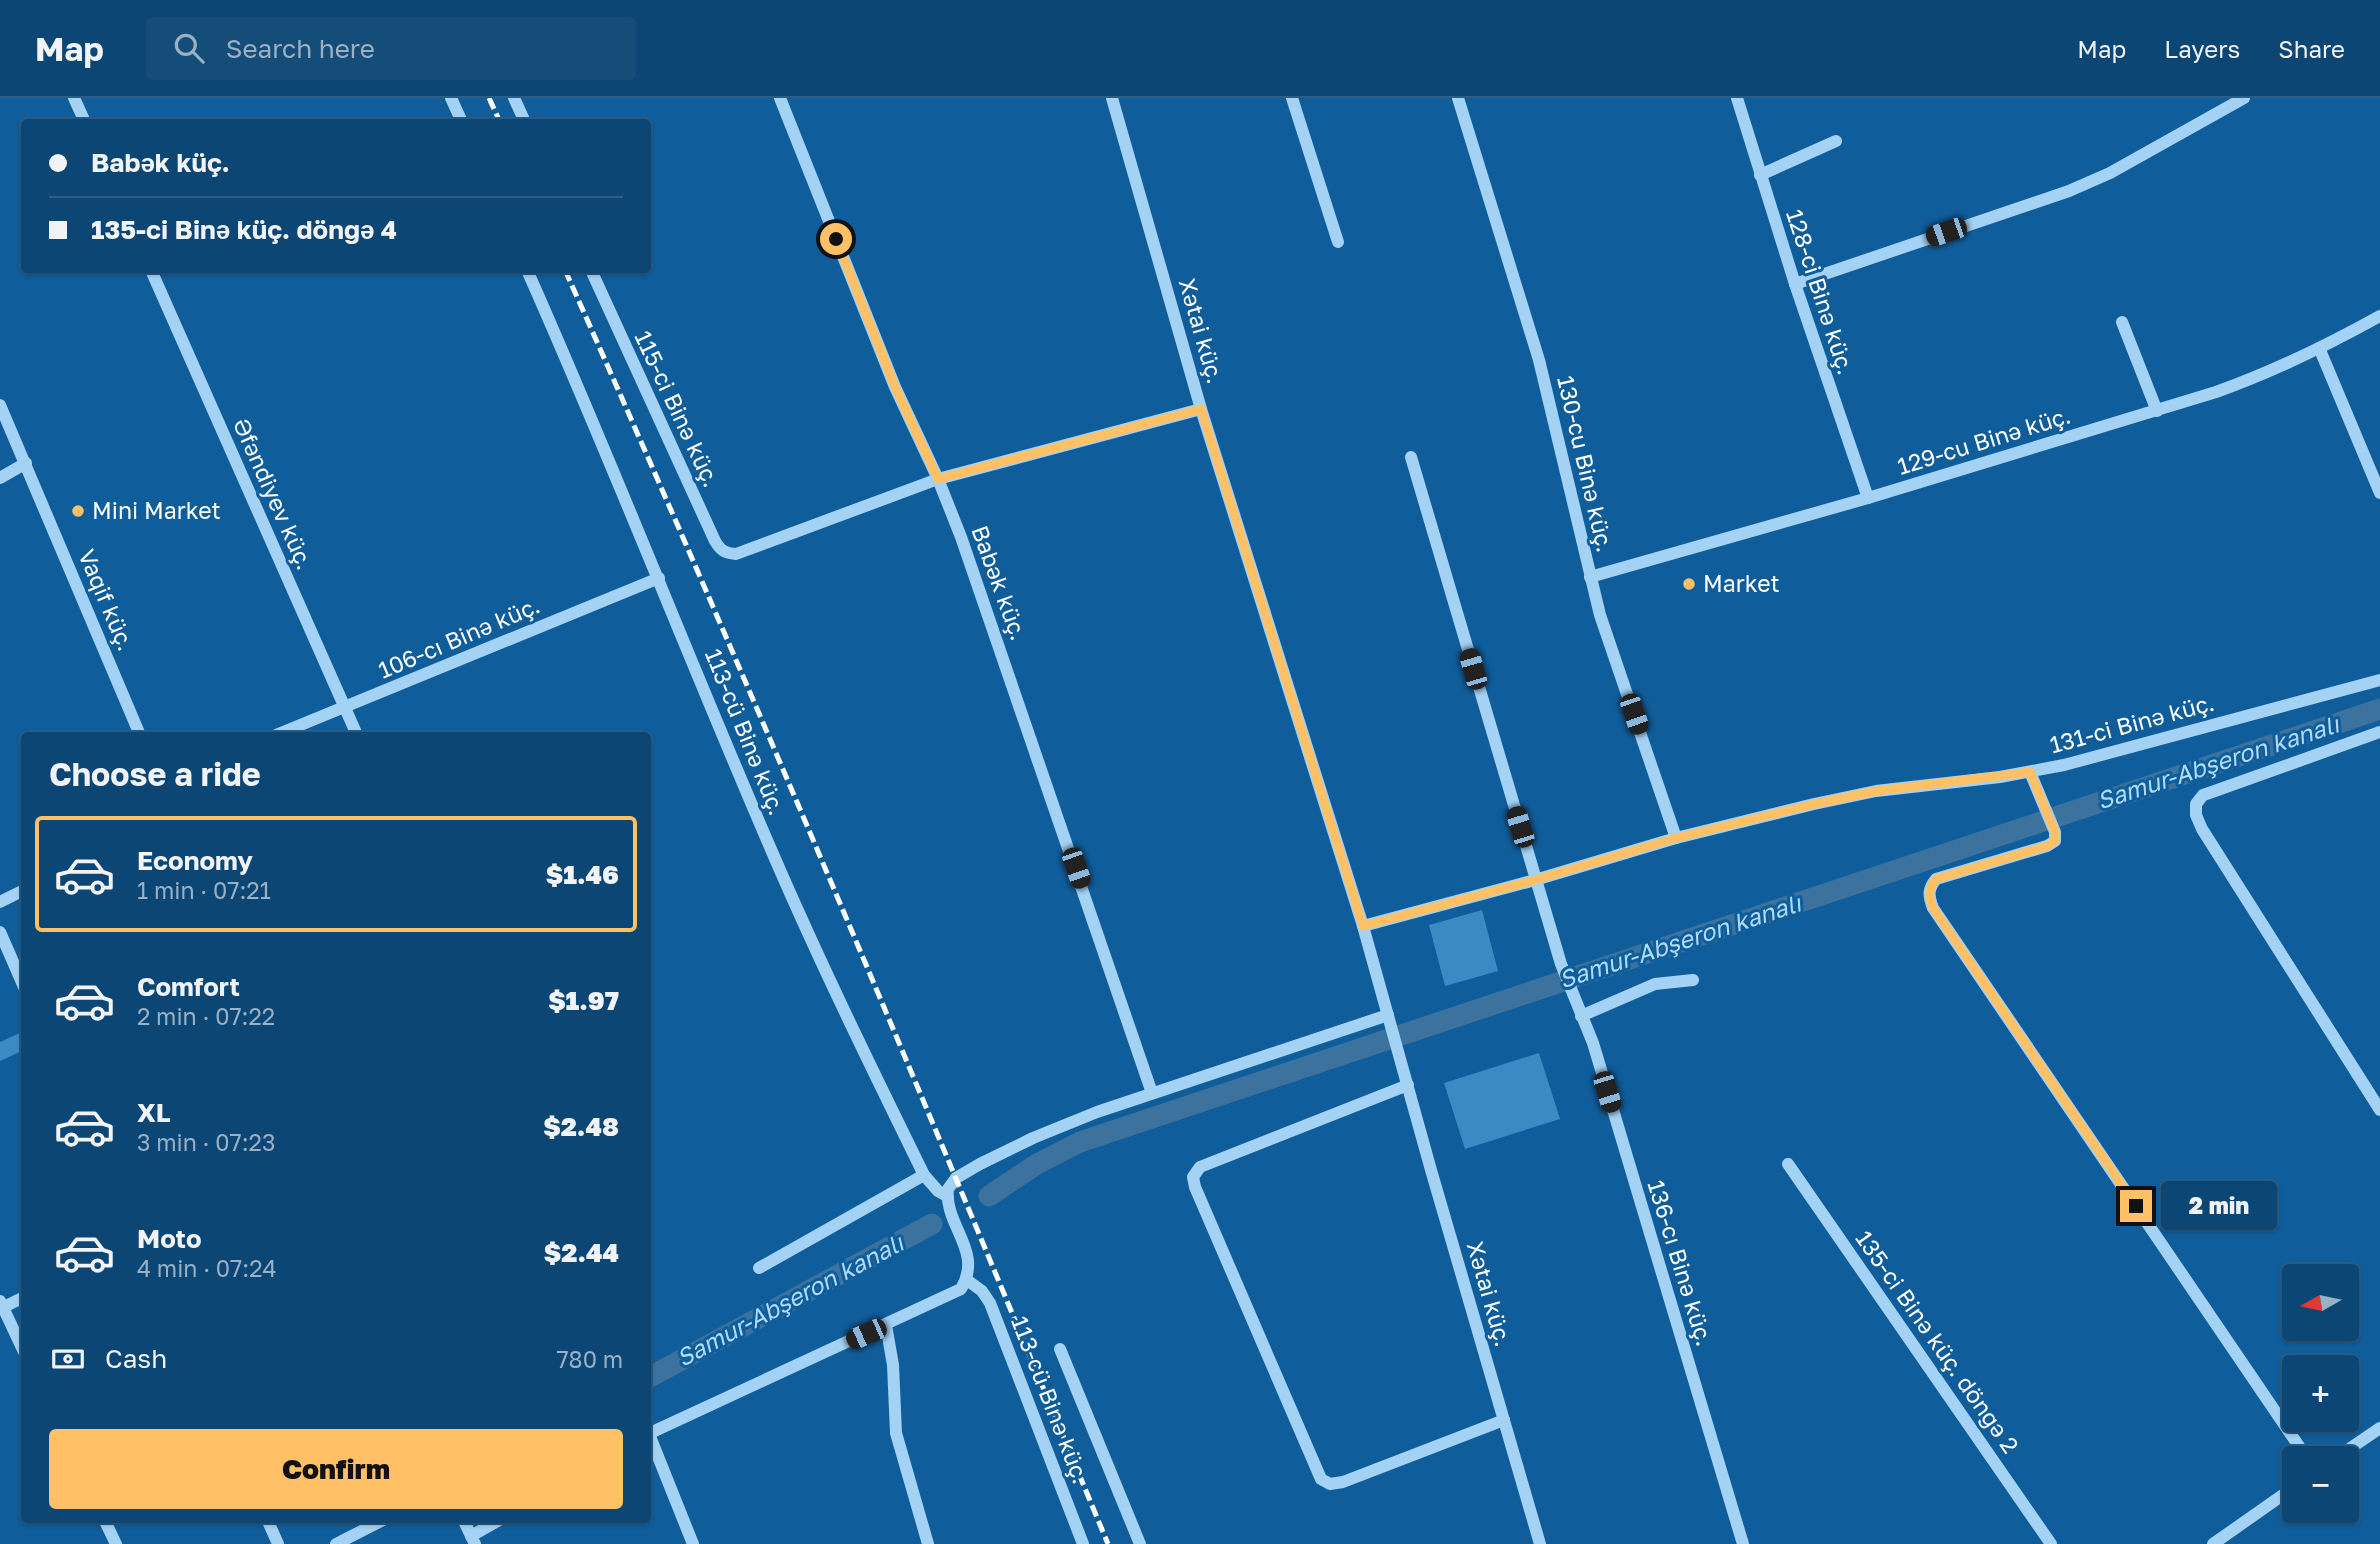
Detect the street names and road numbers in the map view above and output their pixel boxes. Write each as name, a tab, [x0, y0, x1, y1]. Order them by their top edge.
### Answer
street label: 128-ci Binə küç.	[1781, 206, 1861, 378]
street label: Xətai küç.	[1174, 275, 1230, 386]
street label: 115-ci Binə küç.	[630, 326, 726, 491]
street label: 130-cu Binə küç.	[1552, 373, 1620, 555]
street label: 129-cu Binə küç.	[1894, 400, 2074, 480]
street label: Əfəndiyev küç.	[228, 414, 320, 574]
street label: Babək küç.	[966, 521, 1034, 644]
street label: Vaqif küç.	[73, 545, 141, 654]
street label: 106-cı Binə küç.	[374, 590, 544, 684]
street label: 113-cü Binə küç.	[700, 644, 792, 819]
street label: 131-ci Binə küç.	[2046, 688, 2217, 758]
street label: 136-cı Binə küç.	[1642, 1176, 1719, 1349]
street label: 135-ci Binə küç. döngə 2	[1850, 1225, 2025, 1458]
street label: Xətai küç.	[1462, 1238, 1518, 1349]
street label: 113-cü Binə küç.	[1006, 1312, 1096, 1487]

